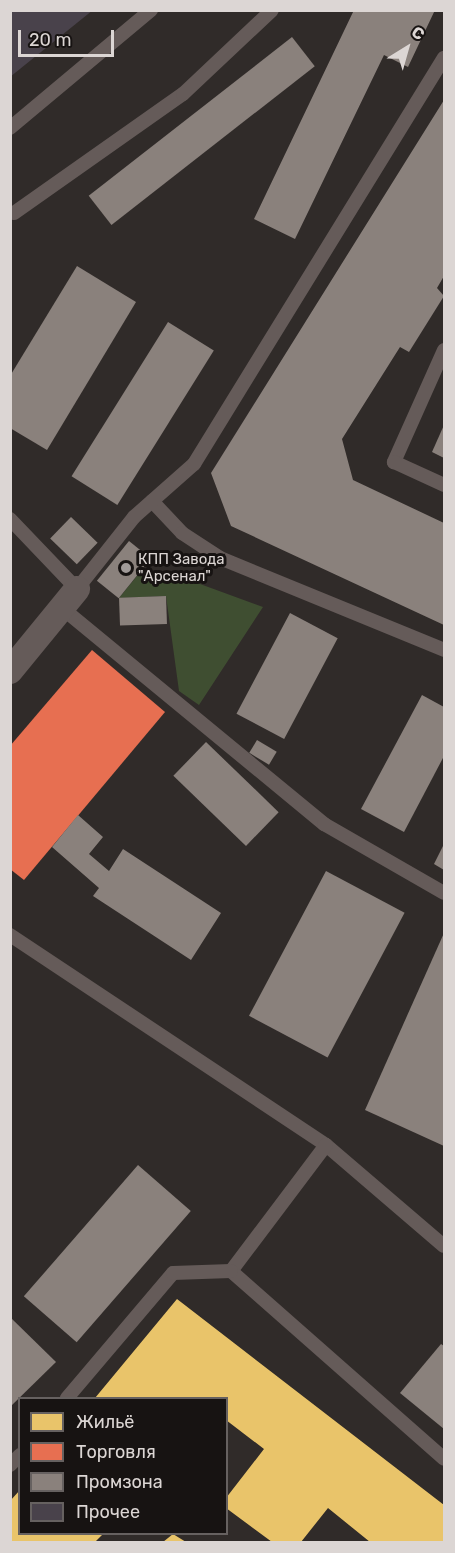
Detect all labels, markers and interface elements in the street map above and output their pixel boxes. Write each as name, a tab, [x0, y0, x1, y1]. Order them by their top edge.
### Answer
scale bar	[21, 18, 117, 56]
north arrow	[377, 18, 437, 78]
text: С	[408, 22, 428, 44]
text: 20 m	[29, 29, 71, 51]
place label: КПП Завода "Арсенал"	[138, 550, 225, 585]
marker: КПП Завода "Арсенал"	[119, 561, 133, 575]
legend	[18, 1397, 228, 1535]
text: Жильё	[76, 1411, 134, 1433]
text: Торговля	[76, 1441, 156, 1463]
text: Промзона	[76, 1471, 163, 1493]
text: Прочее	[76, 1501, 140, 1523]

